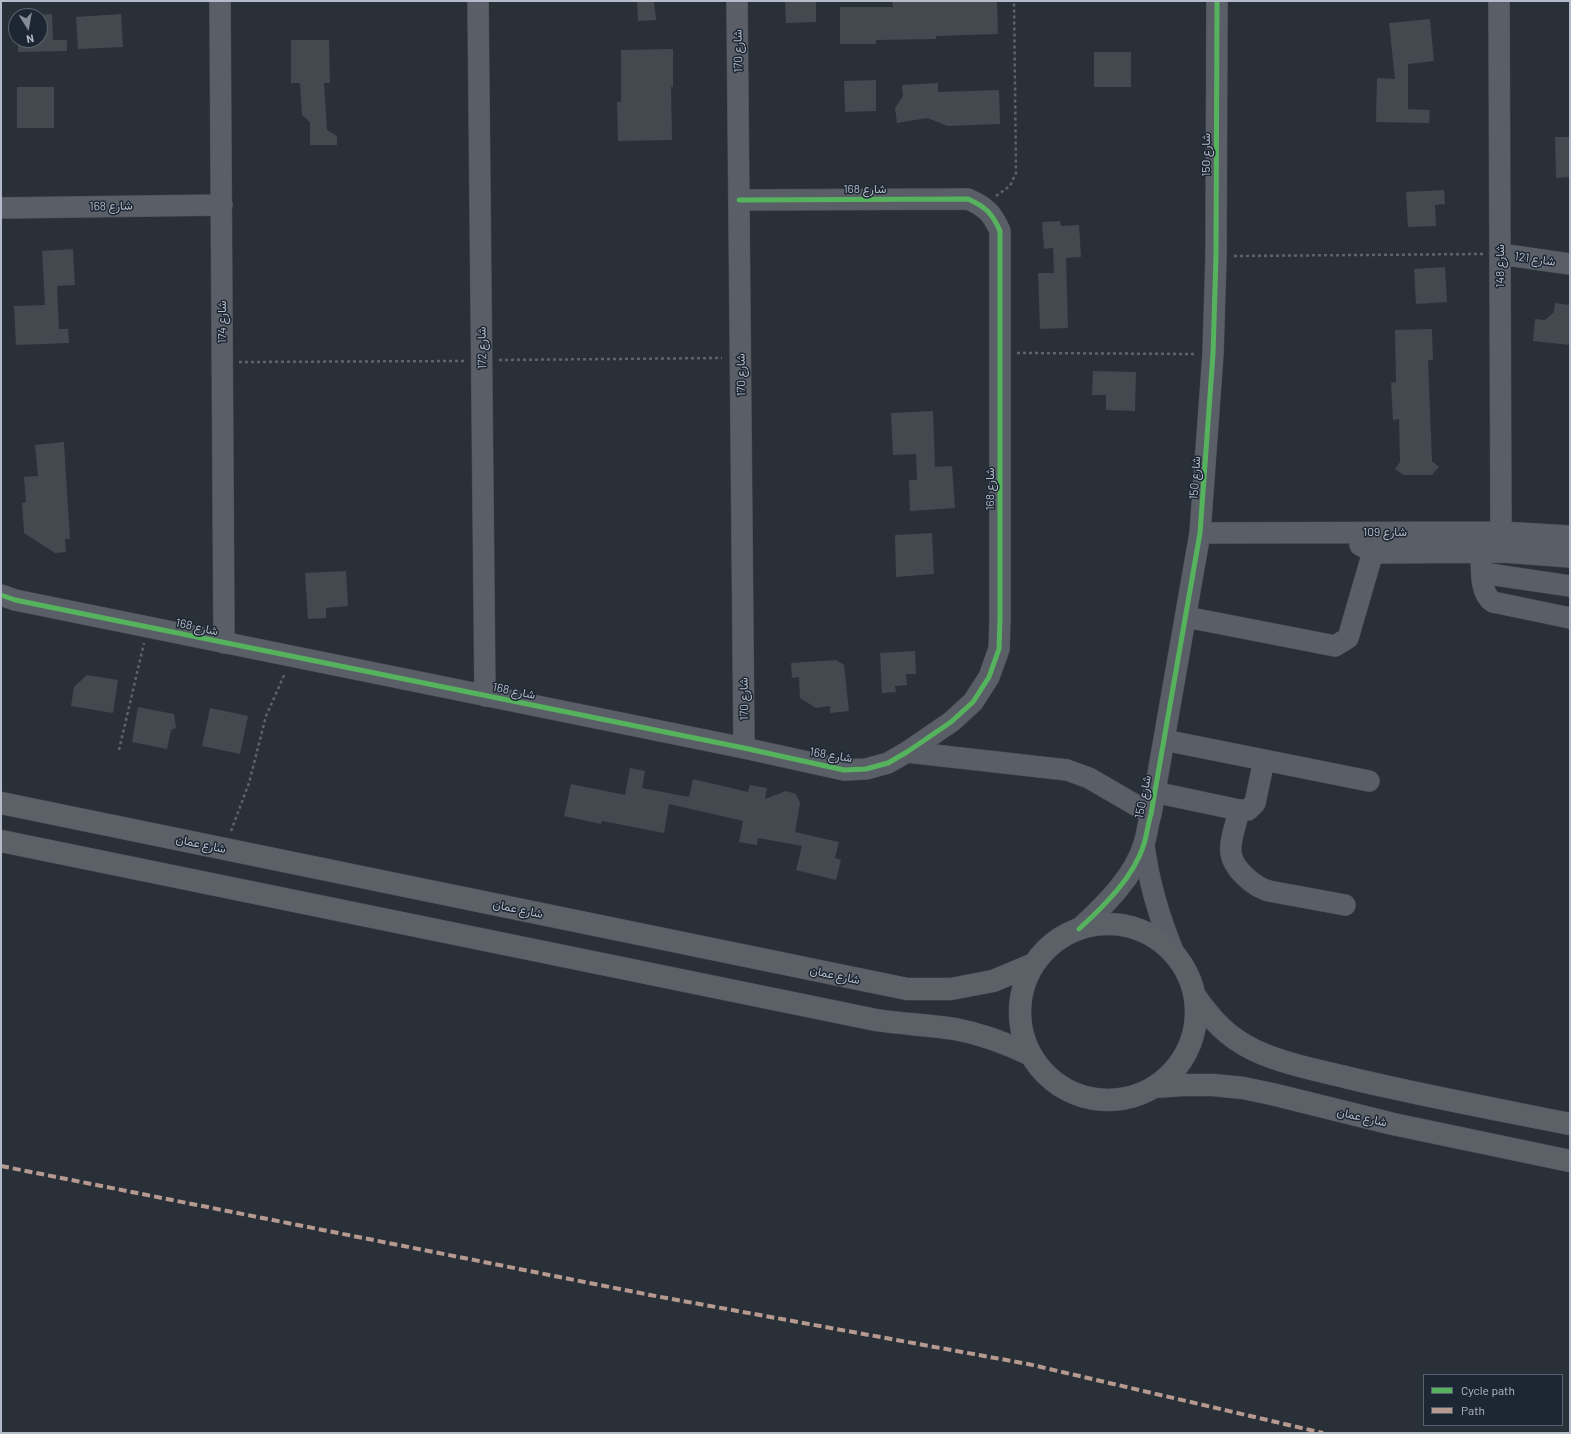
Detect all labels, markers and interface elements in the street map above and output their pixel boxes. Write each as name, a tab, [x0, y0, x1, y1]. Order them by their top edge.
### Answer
north arrow	[8, 8, 48, 48]
street label: شارع 170	[730, 29, 746, 73]
text: N	[25, 32, 35, 46]
street label: شارع 150	[1199, 133, 1213, 177]
street label: شارع 168	[843, 182, 887, 196]
street label: شارع 168	[89, 198, 133, 214]
street label: شارع 148	[1493, 244, 1507, 288]
street label: شارع 121	[1514, 249, 1556, 269]
street label: شارع 174	[215, 300, 229, 344]
street label: شارع 172	[474, 326, 490, 370]
street label: شارع 170	[733, 353, 749, 397]
street label: شارع 150	[1186, 456, 1204, 500]
street label: شارع 168	[983, 467, 997, 511]
street label: شارع 109	[1363, 525, 1407, 539]
street label: شارع 168	[174, 615, 220, 639]
street label: شارع 170	[736, 677, 752, 721]
street label: شارع 168	[491, 680, 537, 702]
street label: شارع 168	[809, 745, 853, 765]
street label: شارع 150	[1132, 774, 1154, 820]
street label: شارع عمان	[175, 832, 227, 856]
street label: شارع عمان	[492, 897, 544, 921]
street label: شارع عمان	[809, 963, 861, 987]
street label: شارع عمان	[1336, 1104, 1388, 1130]
legend	[1423, 1374, 1563, 1426]
text: Cycle path	[1461, 1383, 1515, 1397]
text: Path	[1461, 1403, 1485, 1417]

